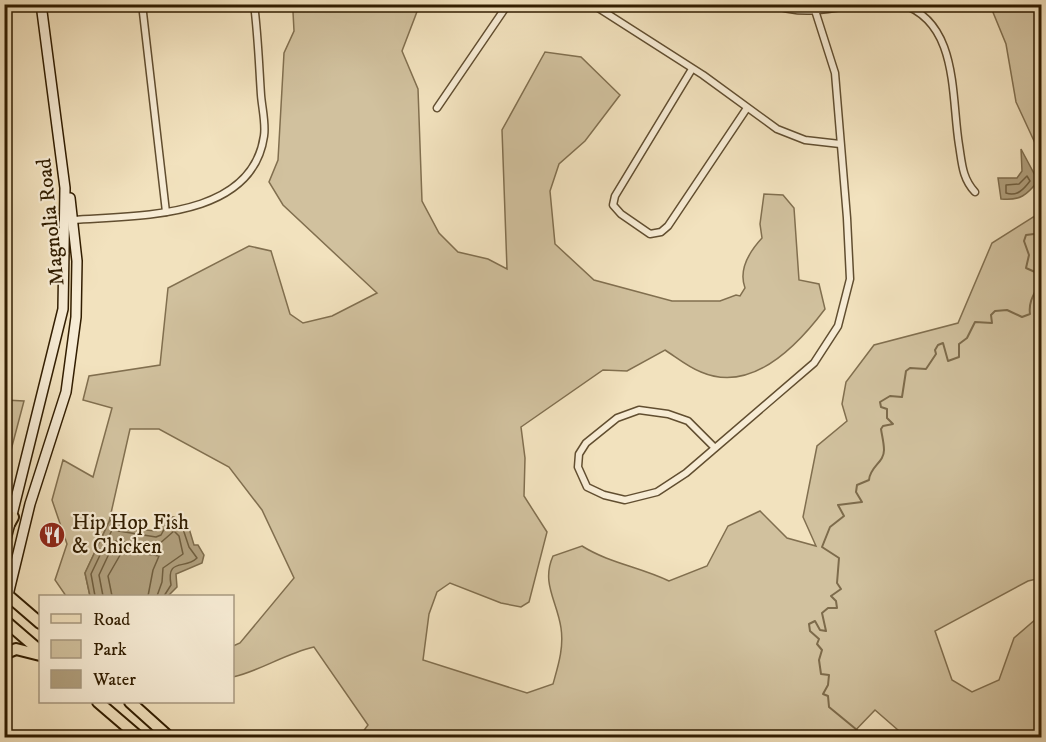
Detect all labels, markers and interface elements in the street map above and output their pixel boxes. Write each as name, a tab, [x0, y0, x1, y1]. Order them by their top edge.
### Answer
street label: Magnolia Road	[31, 156, 71, 287]
place label: Hip Hop Fish & Chicken	[72, 510, 189, 560]
restaurant icon: Hip Hop Fish & Chicken	[37, 520, 67, 550]
legend	[39, 595, 234, 703]
text: Road	[93, 609, 130, 631]
text: Park	[93, 639, 127, 661]
text: Water	[92, 669, 136, 691]

